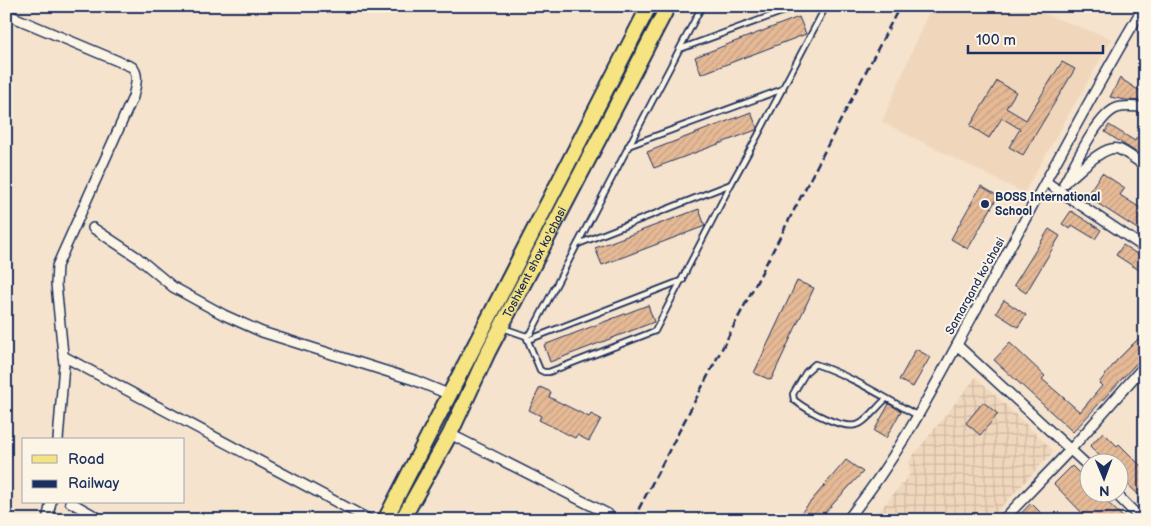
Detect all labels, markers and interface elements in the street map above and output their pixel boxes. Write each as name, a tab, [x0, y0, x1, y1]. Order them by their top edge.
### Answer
scale bar	[968, 22, 1104, 54]
text: 100 m	[976, 31, 1016, 50]
place label: BOSS International School	[995, 190, 1100, 219]
marker: BOSS International School	[979, 198, 991, 210]
street label: Toshkent shox ko'chasi	[500, 204, 570, 321]
street label: Samarqand ko'chasi	[942, 235, 1008, 338]
legend	[22, 438, 185, 504]
text: Road	[68, 450, 104, 469]
north arrow	[1078, 454, 1128, 504]
text: Railway	[68, 474, 119, 493]
text: N	[1099, 482, 1110, 499]

